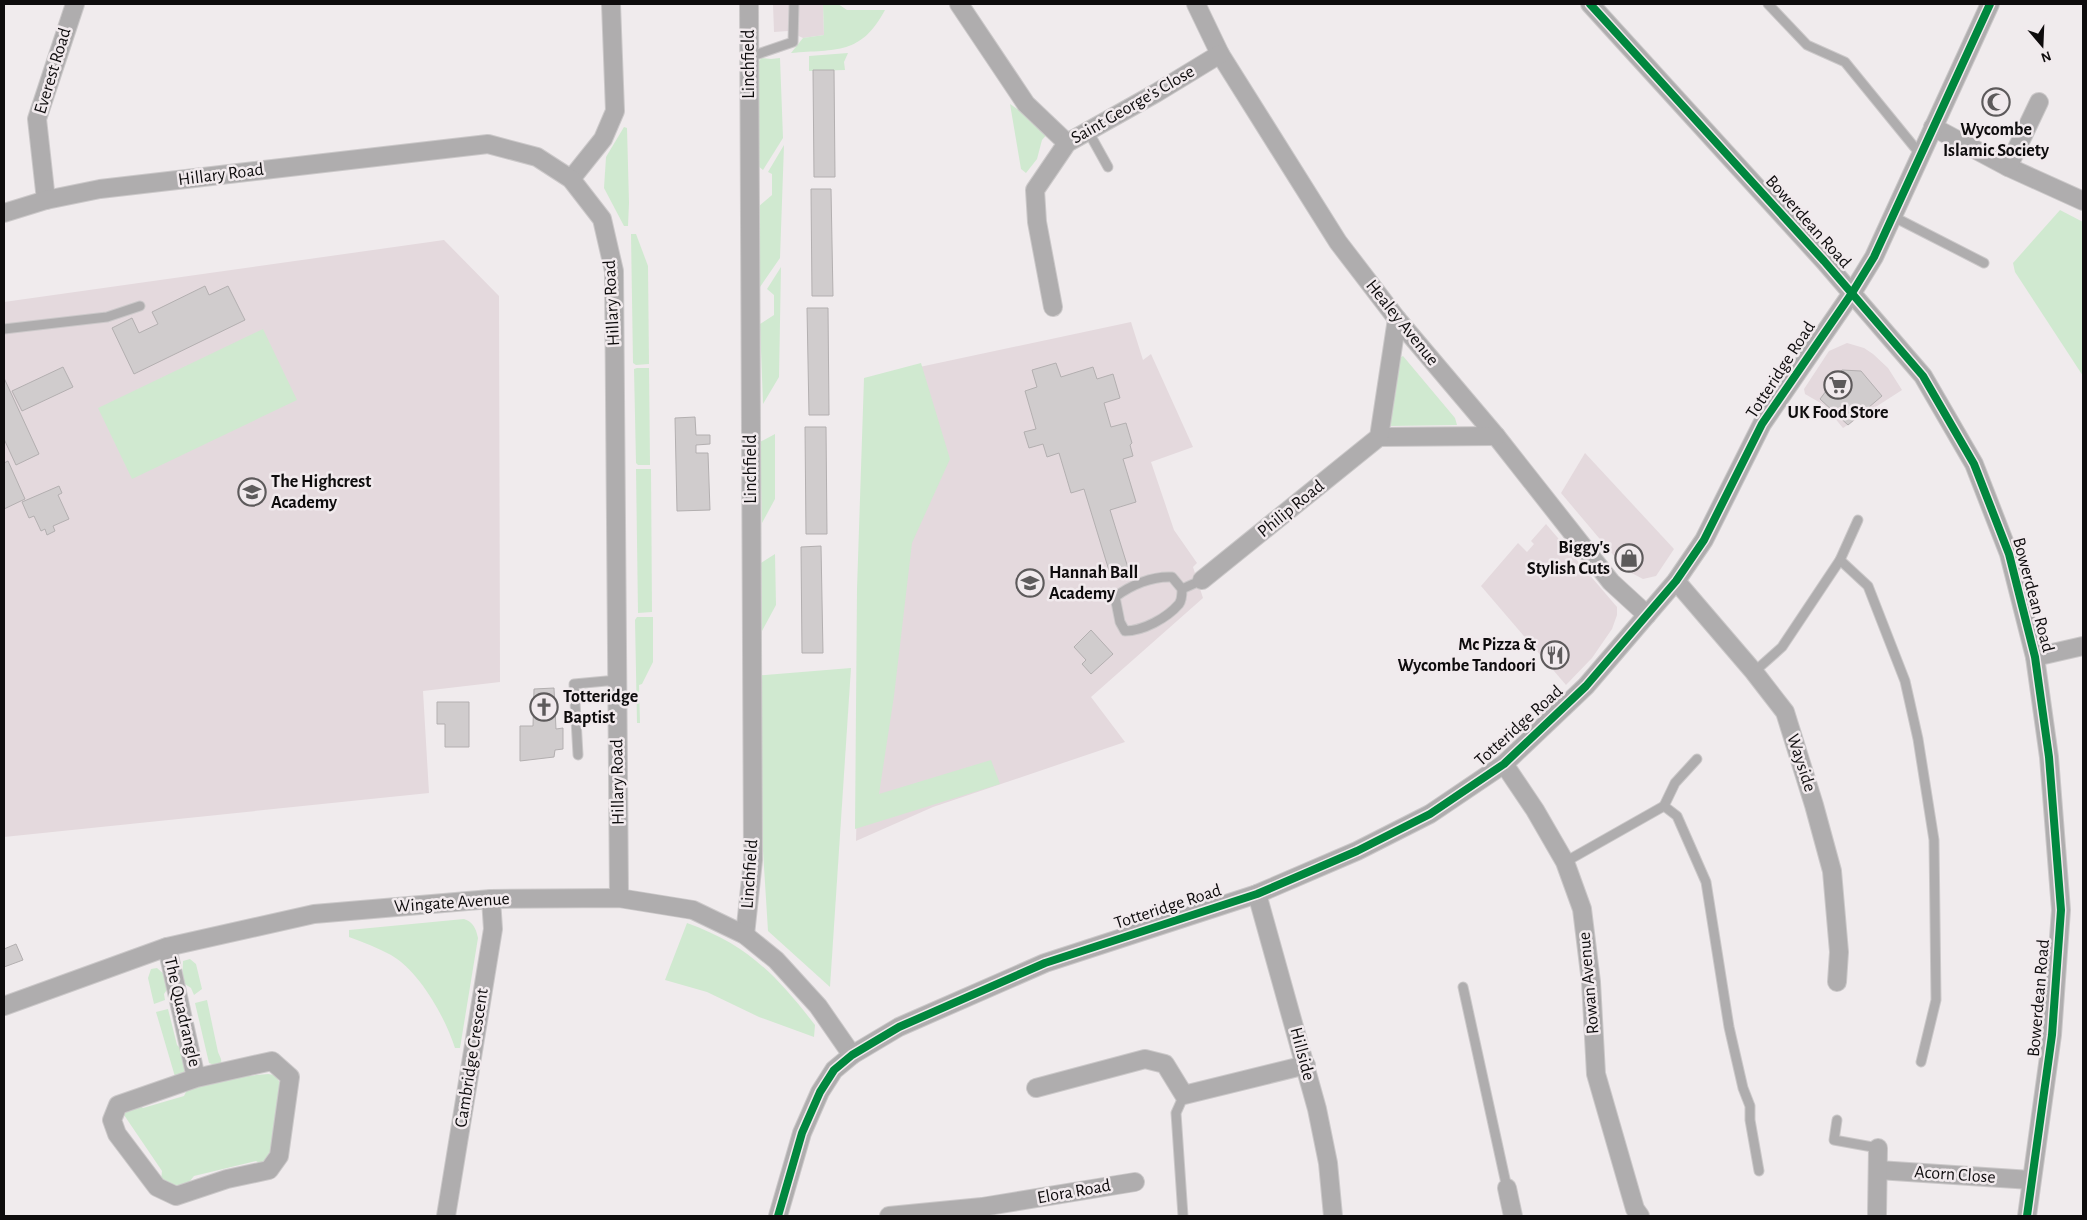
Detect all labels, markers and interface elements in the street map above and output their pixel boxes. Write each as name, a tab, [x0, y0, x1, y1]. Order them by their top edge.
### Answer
north arrow	[2017, 20, 2067, 70]
street label: Everest Road	[31, 26, 75, 116]
street label: Linchfield	[740, 29, 758, 99]
text: N	[2039, 48, 2053, 65]
street label: Saint George's Close	[1068, 62, 1198, 148]
mosque icon: Wycombe Islamic Society	[1981, 87, 2011, 117]
place label: Wycombe Islamic Society	[1943, 121, 2050, 160]
street label: Hillary Road	[177, 161, 265, 189]
street label: Bowerdean Road	[1762, 172, 1854, 272]
street label: Hillary Road	[601, 259, 623, 347]
street label: Healey Avenue	[1362, 277, 1442, 369]
street label: Totteridge Road	[1743, 318, 1819, 422]
supermarket icon: UK Food Store	[1823, 370, 1853, 400]
place label: UK Food Store	[1788, 404, 1888, 422]
street label: Linchfield	[742, 434, 760, 504]
place label: The Highcrest Academy	[271, 473, 371, 512]
school or university icon: The Highcrest Academy	[237, 477, 267, 507]
street label: Philip Road	[1254, 477, 1328, 541]
street label: Bowerdean Road	[2009, 536, 2057, 654]
place label: Biggy's Stylish Cuts	[1527, 539, 1610, 578]
shop icon: Biggy's Stylish Cuts	[1614, 543, 1644, 573]
place label: Hannah Ball Academy	[1049, 564, 1138, 603]
school or university icon: Hannah Ball Academy	[1015, 568, 1045, 598]
place label: Mc Pizza & Wycombe Tandoori	[1397, 636, 1536, 675]
restaurant icon: Mc Pizza & Wycombe Tandoori	[1540, 640, 1570, 670]
street label: Totteridge Road	[1472, 682, 1566, 770]
place label: Totteridge Baptist	[563, 688, 638, 727]
church icon: Totteridge Baptist	[529, 692, 559, 722]
street label: Wayside	[1783, 732, 1819, 794]
street label: Hillary Road	[608, 739, 628, 825]
street label: Linchfield	[739, 839, 761, 909]
street label: Totteridge Road	[1112, 881, 1224, 933]
street label: Wingate Avenue	[394, 890, 510, 916]
street label: Rowan Avenue	[1576, 931, 1602, 1035]
street label: Bowerdean Road	[2025, 939, 2053, 1057]
street label: The Quadrangle	[161, 955, 203, 1069]
street label: Cambridge Crescent	[452, 987, 492, 1129]
street label: Hillside	[1286, 1025, 1318, 1083]
street label: Acorn Close	[1914, 1163, 1996, 1187]
street label: Elora Road	[1036, 1177, 1112, 1207]

